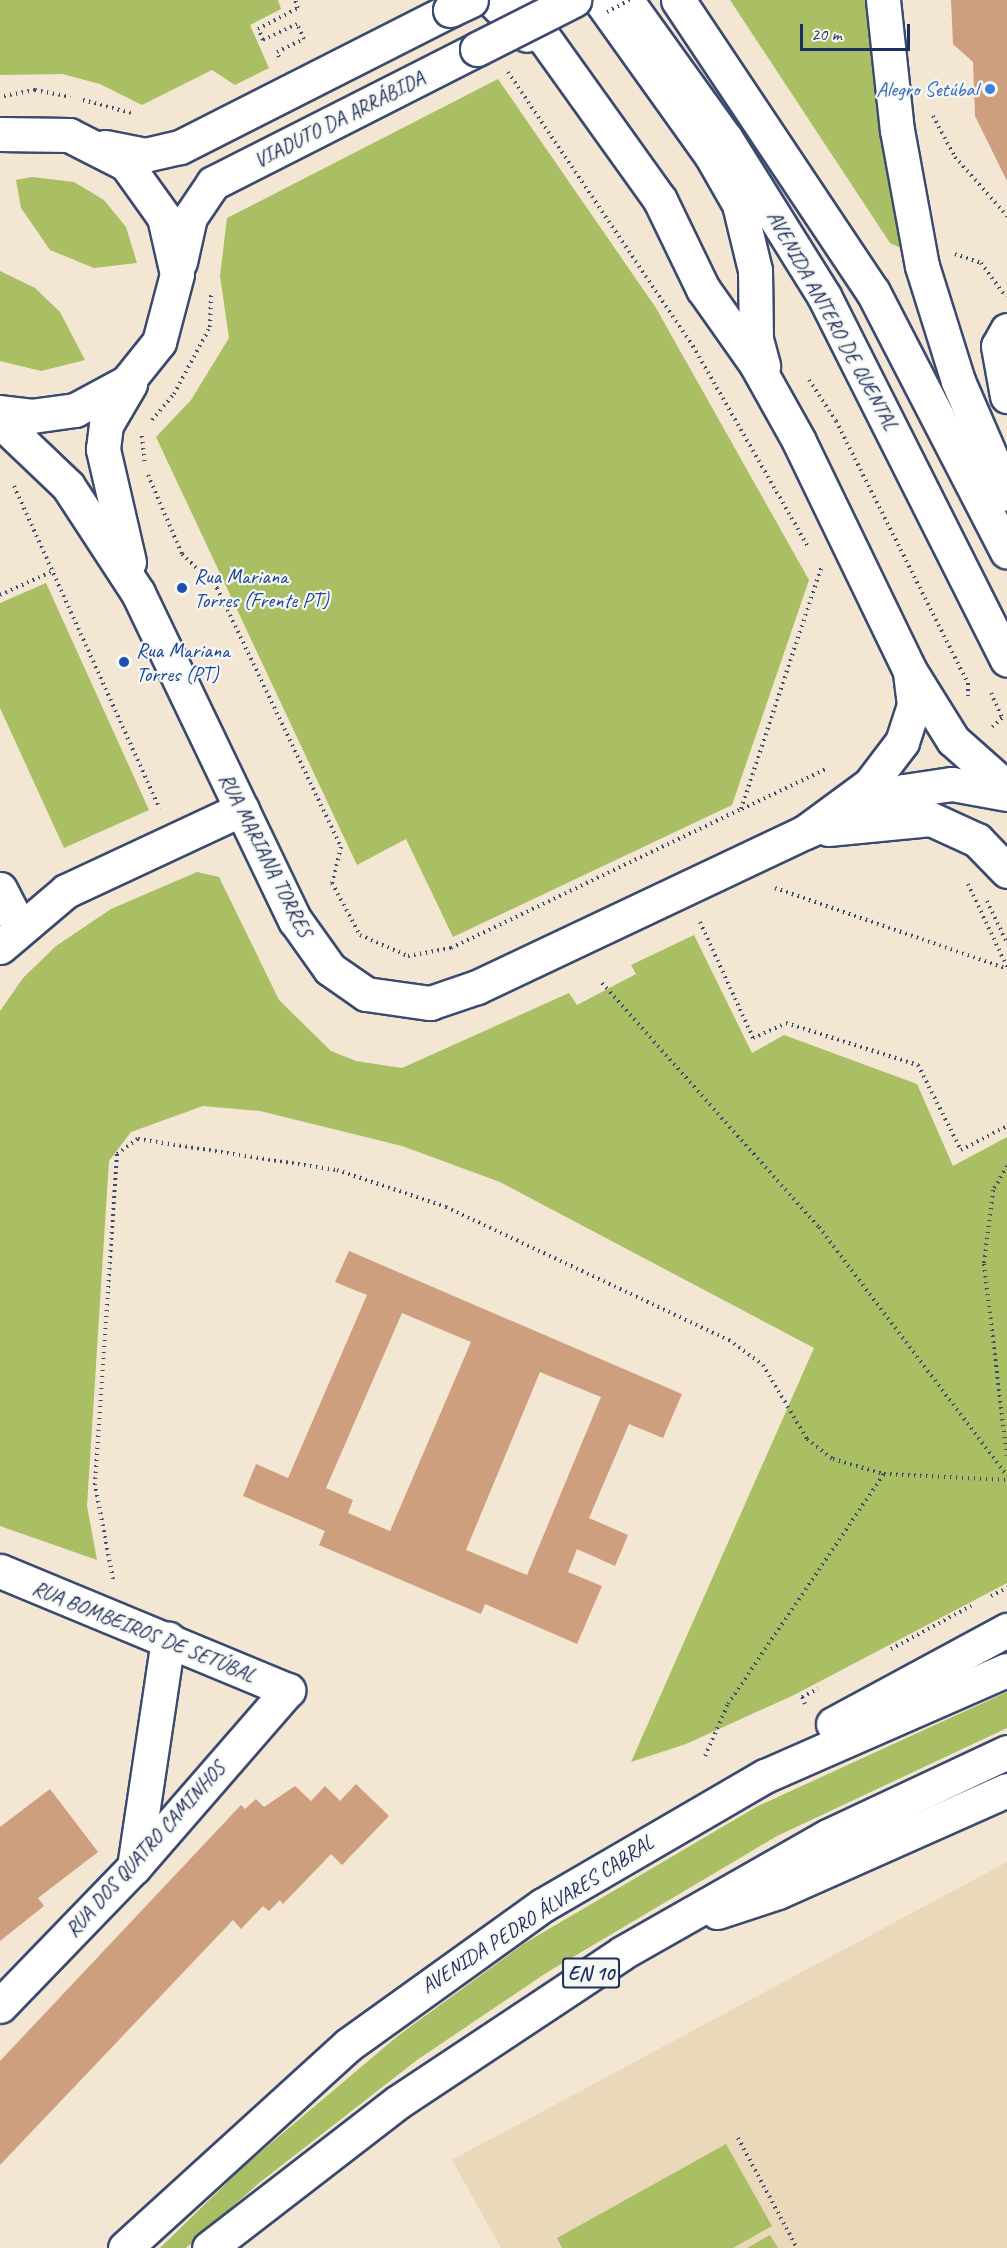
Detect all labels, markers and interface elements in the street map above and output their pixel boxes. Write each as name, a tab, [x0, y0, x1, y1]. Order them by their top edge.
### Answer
scale bar	[803, 12, 912, 50]
text: 20 m	[811, 23, 842, 45]
street label: VIADUTO DA ARRÁBIDA	[249, 65, 429, 173]
place label: Alegro Setúbal	[877, 76, 978, 102]
marker: Alegro Setúbal	[983, 82, 997, 96]
street label: AVENIDA ANTERO DE QUENTAL	[762, 205, 904, 435]
place label: Rua Mariana Torres (Frente PT)	[194, 563, 329, 613]
marker: Rua Mariana Torres (Frente PT)	[175, 581, 189, 595]
place label: Rua Mariana Torres (PT)	[136, 637, 231, 687]
marker: Rua Mariana Torres (PT)	[117, 655, 131, 669]
street label: RUA MARIANA TORRES	[214, 769, 318, 941]
street label: RUA BOMBEIROS DE SETÚBAL	[29, 1575, 259, 1687]
street label: RUA DOS QUATRO CAMINHOS	[60, 1756, 230, 1942]
street label: AVENIDA PEDRO ÁLVARES CABRAL	[417, 1830, 657, 1998]
road number: EN 10	[561, 1956, 621, 1990]

